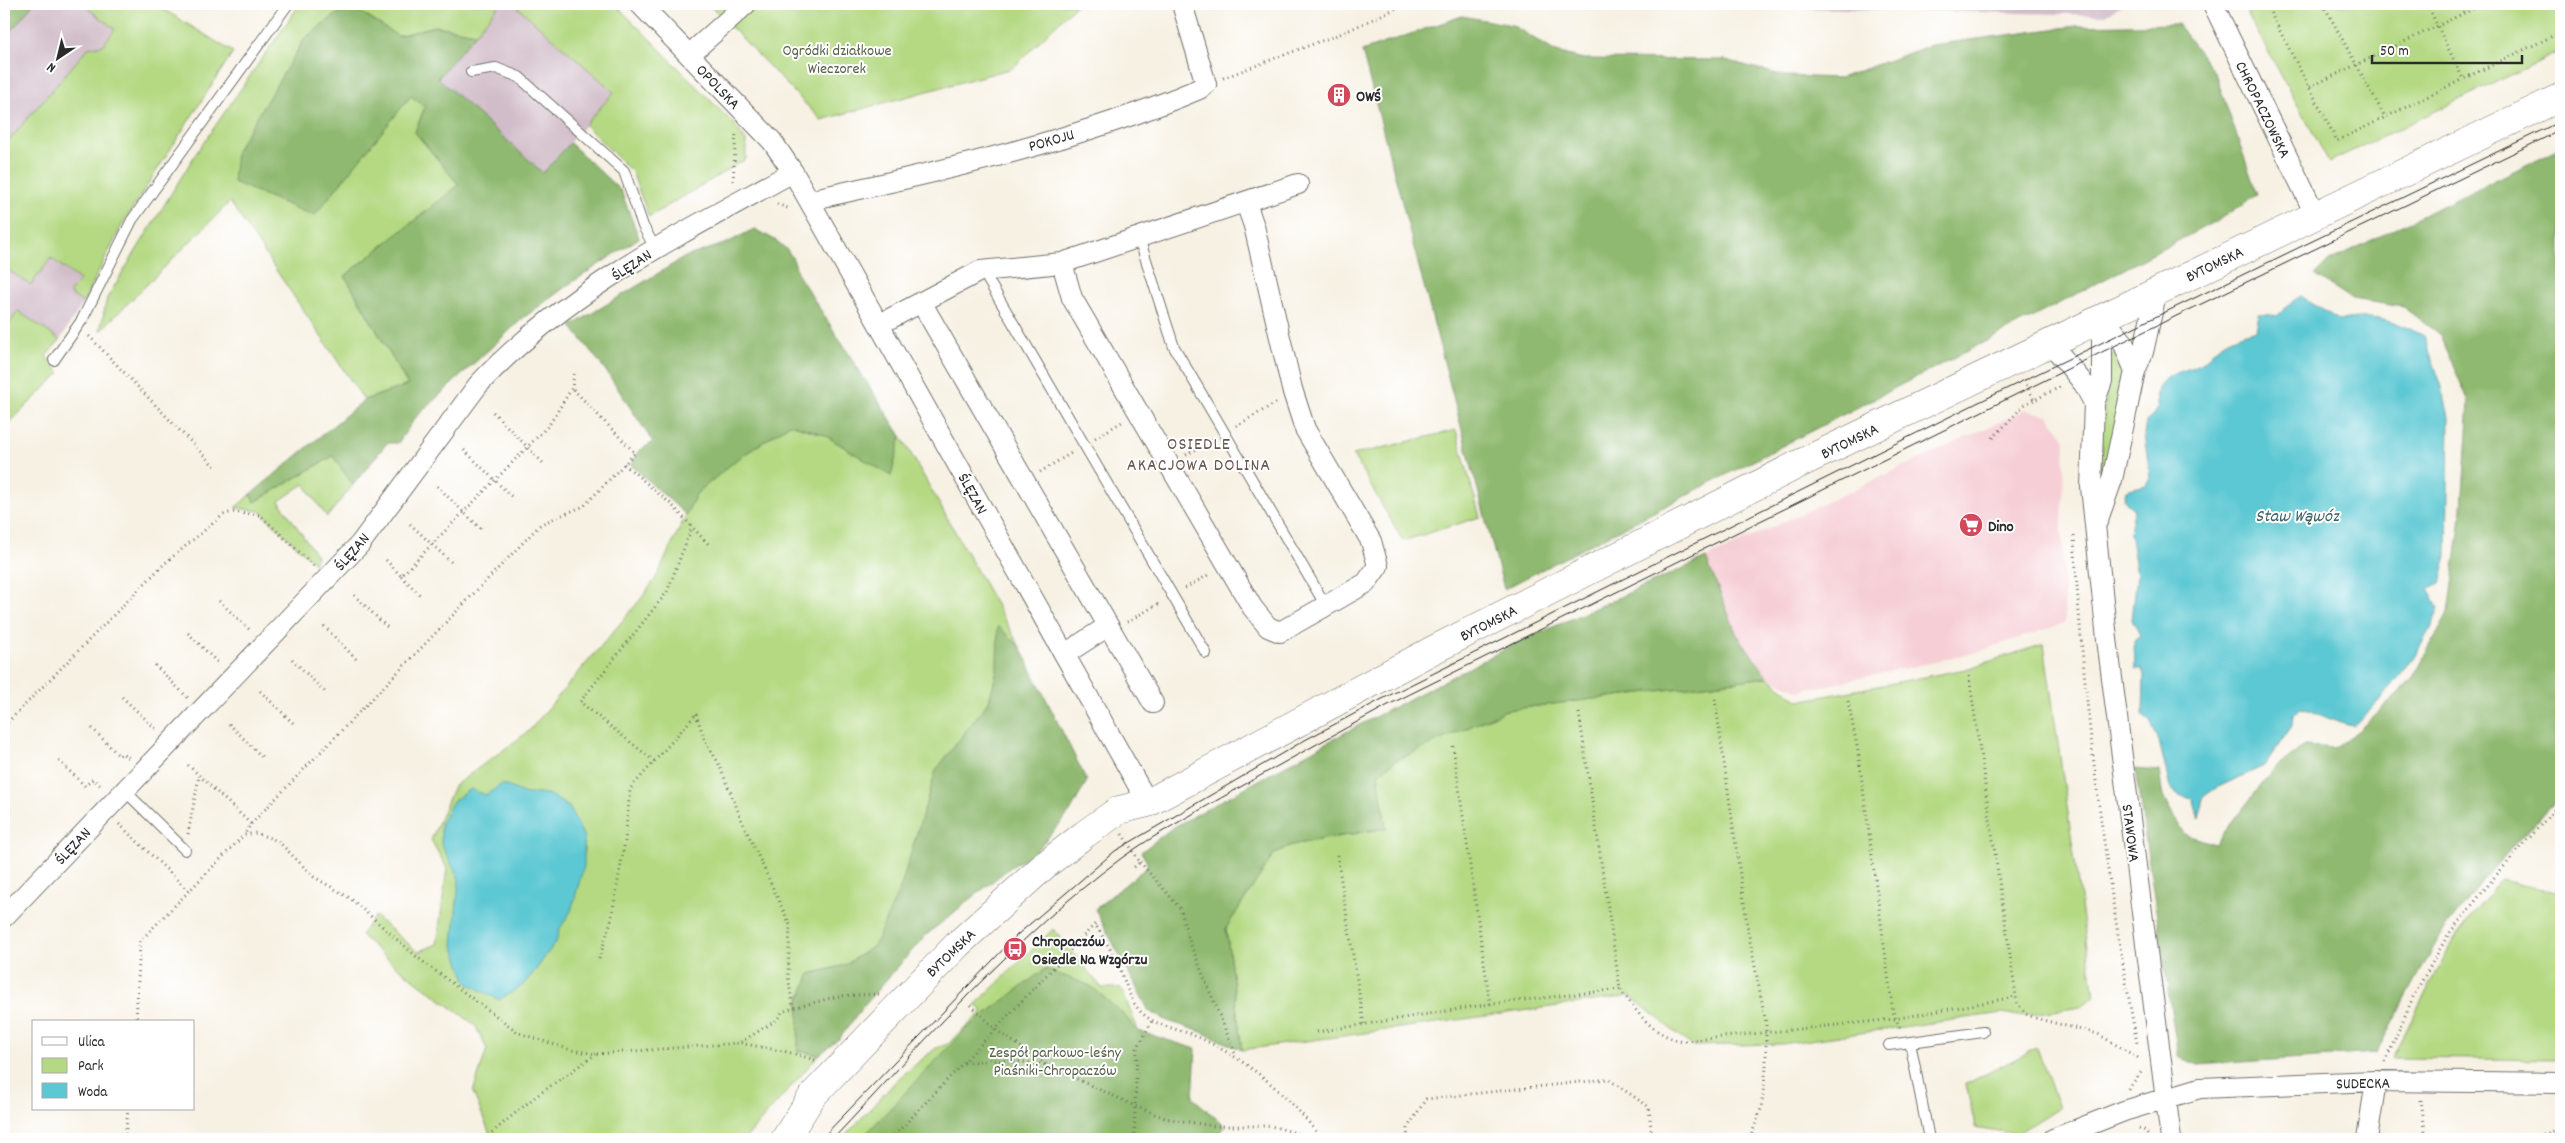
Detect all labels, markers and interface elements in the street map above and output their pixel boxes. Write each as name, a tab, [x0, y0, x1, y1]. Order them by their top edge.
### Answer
north arrow	[32, 32, 82, 82]
scale bar	[2372, 32, 2522, 64]
park label: Ogródki działkowe Wieczorek	[783, 40, 892, 81]
text: 50 m	[2380, 41, 2409, 63]
text: N	[43, 57, 60, 77]
street label: CHROPACZOWSKA	[2228, 58, 2295, 163]
street label: OPOLSKA	[690, 60, 745, 116]
building icon: OWŚ	[1326, 82, 1352, 108]
place label: OWŚ	[1356, 86, 1381, 109]
street label: POKOJU	[1026, 124, 1077, 159]
street label: BYTOMSKA	[2182, 241, 2248, 289]
street label: ŚLĘZAN	[608, 244, 657, 288]
street label: BYTOMSKA	[1817, 418, 1883, 466]
district label: OSIEDLE AKACJOWA DOLINA	[1127, 433, 1271, 479]
street label: ŚLĘZAN	[951, 469, 993, 519]
water label: Staw Wąwóz	[2255, 505, 2340, 530]
supermarket icon: Dino	[1958, 512, 1984, 538]
place label: Dino	[1988, 516, 2014, 539]
street label: ŚLĘZAN	[330, 528, 376, 577]
street label: BYTOMSKA	[1456, 600, 1522, 648]
street label: STAWOWA	[2115, 803, 2145, 864]
street label: ŚLĘZAN	[50, 823, 97, 871]
street label: BYTOMSKA	[922, 924, 982, 983]
place label: Chropaczów Osiedle Na Wzgórzu	[1032, 931, 1147, 972]
bus stop icon: Chropaczów Osiedle Na Wzgórzu	[1002, 936, 1028, 962]
legend	[32, 1020, 195, 1110]
text: Ulica	[78, 1032, 106, 1054]
park label: Zespół parkowo-leśny Piaśniki-Chropaczów	[989, 1042, 1122, 1083]
text: Park	[78, 1056, 104, 1078]
street label: SUDECKA	[2336, 1073, 2391, 1096]
text: Woda	[78, 1082, 108, 1104]

